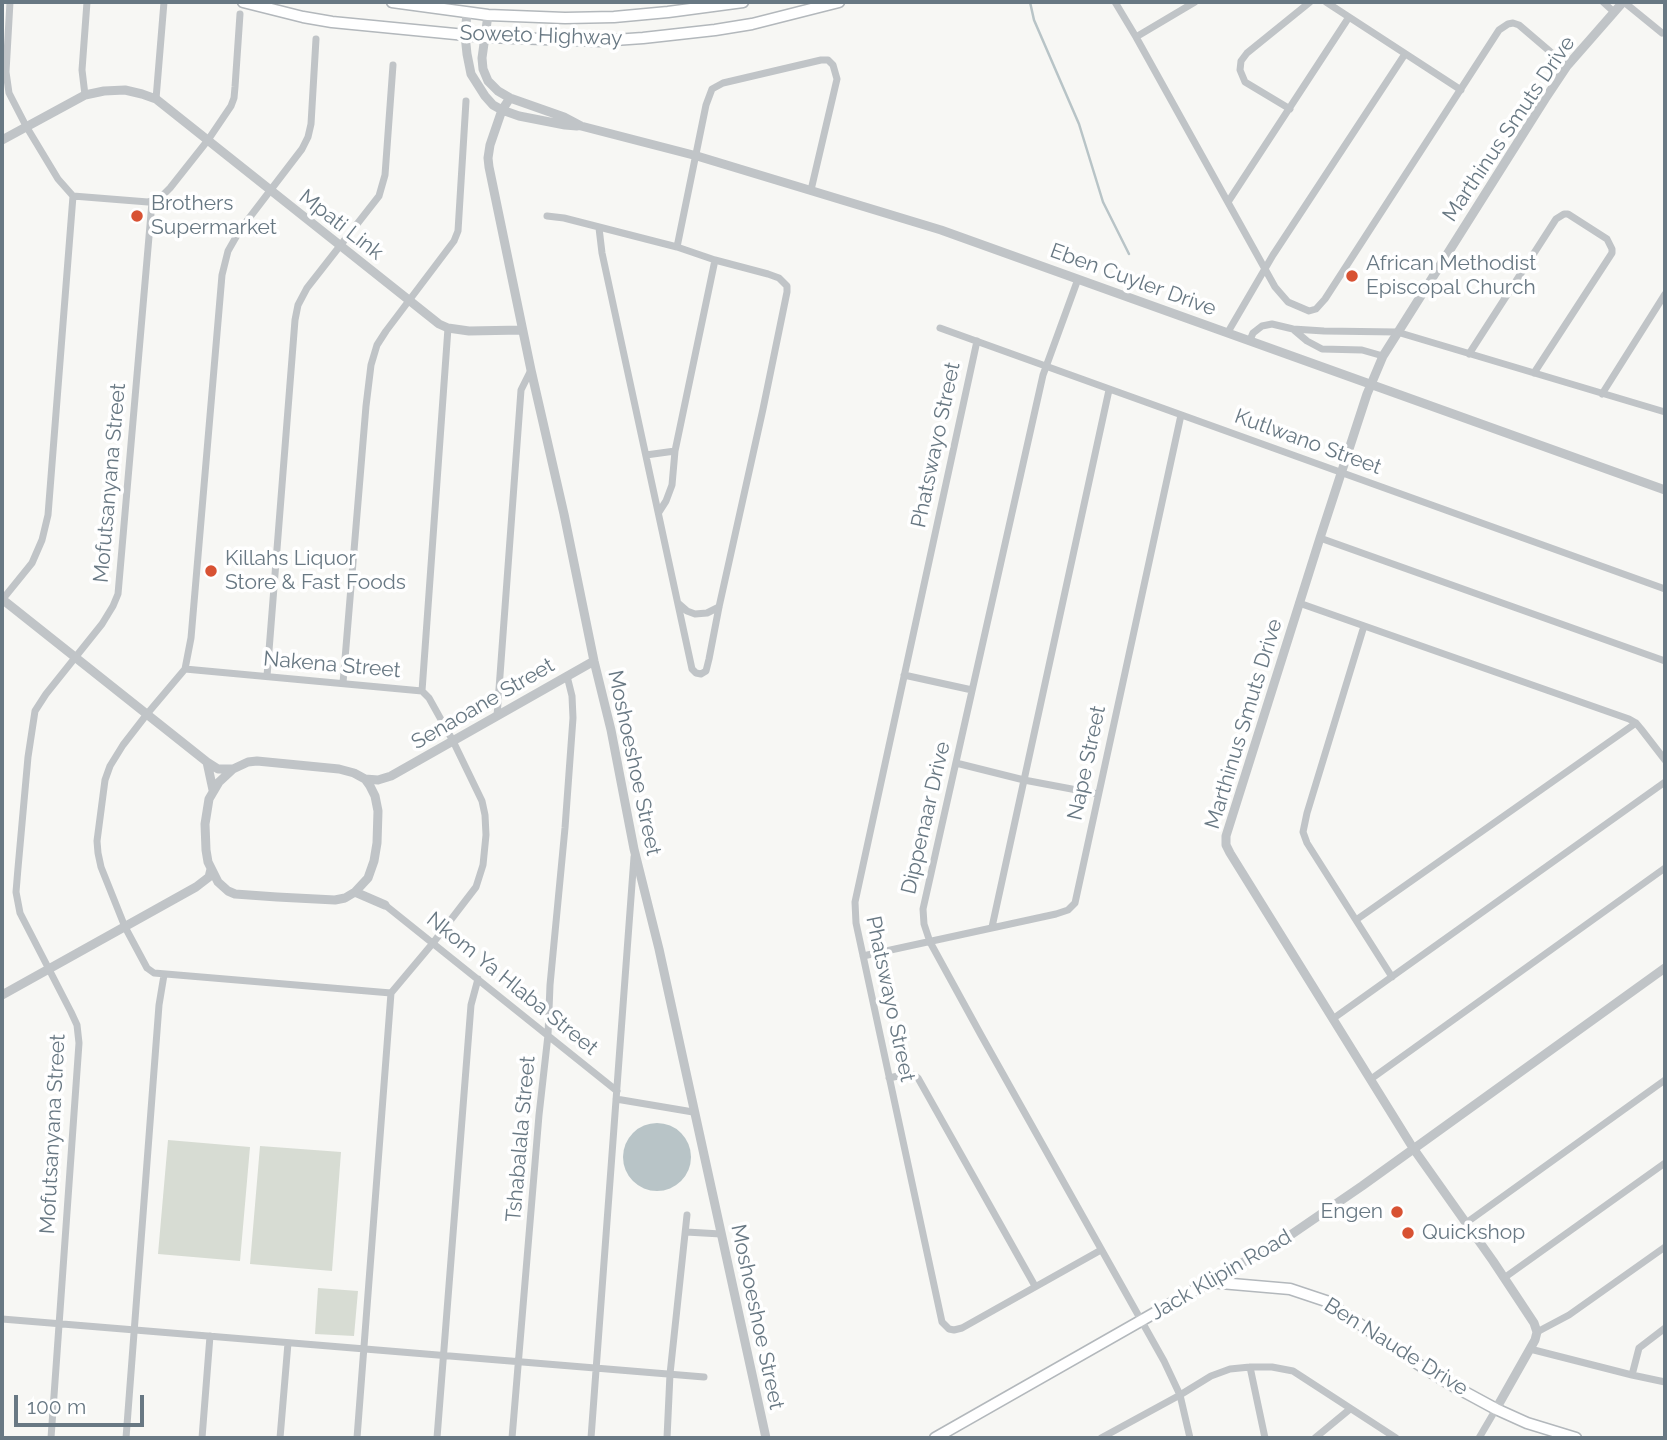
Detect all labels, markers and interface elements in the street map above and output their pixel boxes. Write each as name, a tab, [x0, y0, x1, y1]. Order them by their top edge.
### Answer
street label: Soweto Highway	[459, 21, 623, 51]
street label: Marthinus Smuts Drive	[1438, 31, 1580, 227]
street label: Mpati Link	[294, 184, 388, 266]
place label: Brothers Supermarket	[151, 191, 277, 241]
marker: Brothers Supermarket	[129, 208, 145, 224]
street label: Eben Cuyler Drive	[1047, 238, 1219, 322]
place label: African Methodist Episcopal Church	[1366, 251, 1536, 301]
marker: African Methodist Episcopal Church	[1344, 268, 1360, 284]
street label: Phatswayo Street	[906, 360, 966, 530]
street label: Mofutsanyana Street	[89, 382, 131, 584]
street label: Kutlwano Street	[1231, 404, 1385, 480]
place label: Killahs Liquor Store & Fast Foods	[225, 546, 406, 596]
marker: Killahs Liquor Store & Fast Foods	[203, 563, 219, 579]
street label: Marthinus Smuts Drive	[1200, 616, 1288, 832]
street label: Nakena Street	[262, 646, 402, 684]
street label: Senaoane Street	[407, 653, 559, 755]
street label: Moshoeshoe Street	[602, 668, 666, 858]
street label: Nape Street	[1063, 703, 1111, 823]
street label: Dippenaar Drive	[896, 739, 956, 897]
street label: Nkom Ya Hlaba Street	[421, 907, 603, 1061]
street label: Phatswayo Street	[860, 914, 920, 1084]
street label: Mofutsanyana Street	[35, 1033, 71, 1235]
street label: Tshabalala Street	[501, 1055, 541, 1223]
place label: Engen	[1321, 1199, 1383, 1225]
marker: Engen	[1389, 1204, 1405, 1220]
place label: Quickshop	[1422, 1220, 1525, 1246]
street label: Moshoeshoe Street	[725, 1222, 789, 1412]
street label: Jack Klipin Road	[1146, 1224, 1296, 1326]
marker: Quickshop	[1400, 1225, 1416, 1241]
street label: Ben Naude Drive	[1319, 1293, 1473, 1401]
scale bar	[18, 1380, 147, 1424]
text: 100 m	[27, 1394, 86, 1419]

